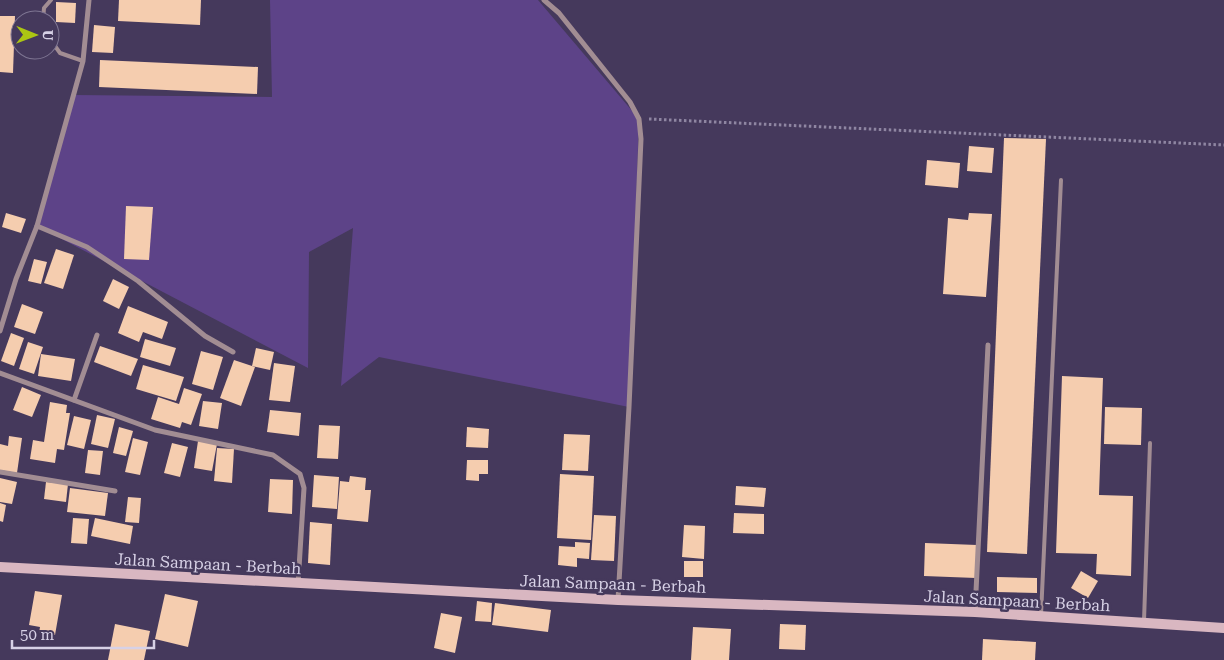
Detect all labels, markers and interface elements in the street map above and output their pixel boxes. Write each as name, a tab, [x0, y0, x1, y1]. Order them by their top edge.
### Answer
north arrow	[10, 10, 60, 60]
text: U	[40, 30, 56, 41]
street label: Jalan Sampaan - Berbah	[114, 550, 302, 578]
street label: Jalan Sampaan - Berbah	[519, 571, 707, 597]
street label: Jalan Sampaan - Berbah	[923, 587, 1111, 615]
scale bar	[12, 618, 155, 650]
text: 50 m	[20, 626, 55, 644]

